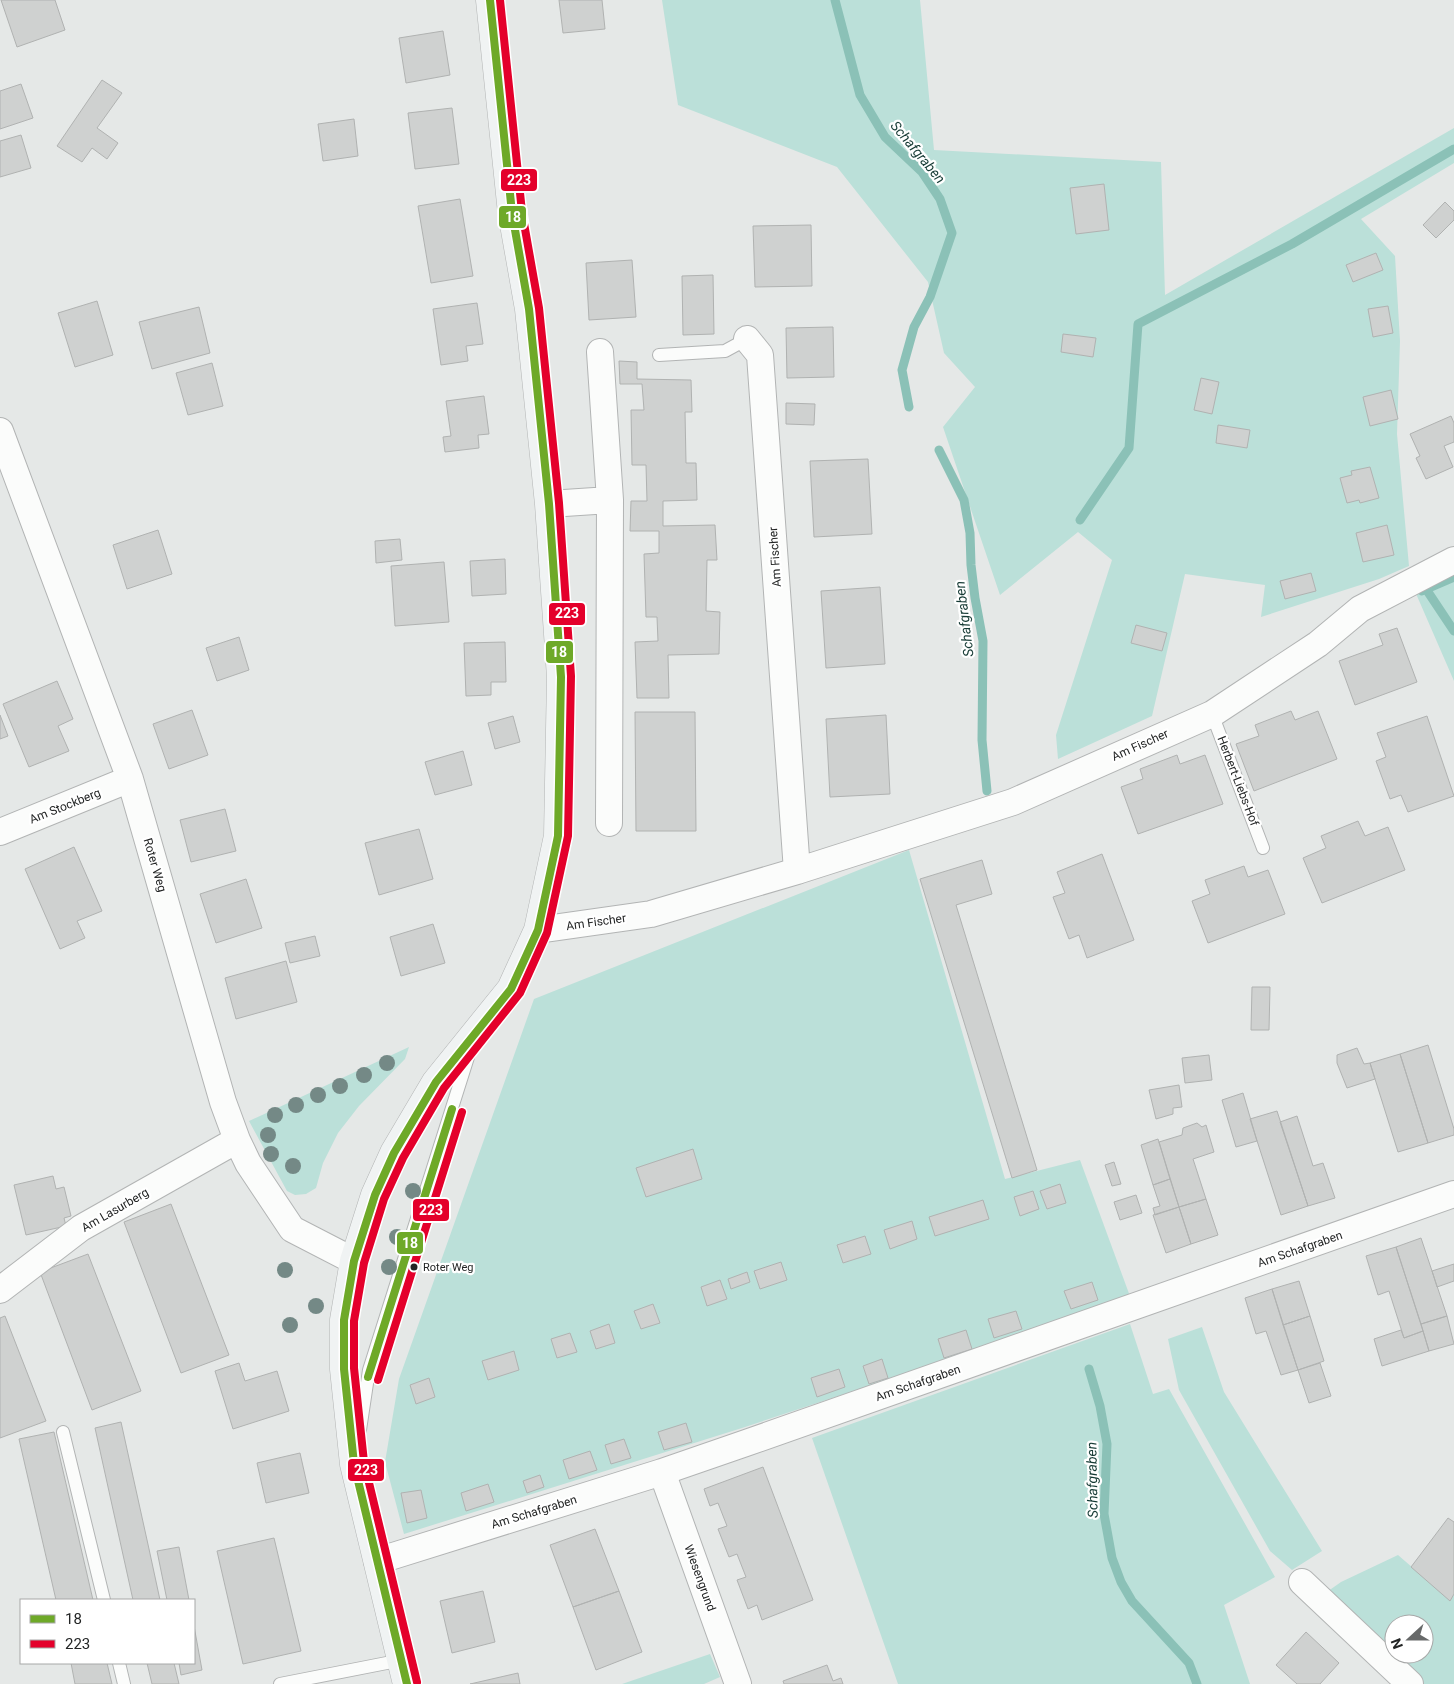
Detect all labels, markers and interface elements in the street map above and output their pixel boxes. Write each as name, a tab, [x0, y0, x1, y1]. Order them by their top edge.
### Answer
water label: Schafgraben	[887, 118, 949, 186]
line badge: 223	[500, 168, 538, 192]
text: 223	[507, 172, 531, 188]
line badge: 18	[498, 205, 527, 229]
text: 18	[505, 209, 521, 225]
street label: Am Fischer	[766, 526, 784, 588]
water label: Schafgraben	[951, 580, 977, 658]
line badge: 223	[548, 602, 586, 626]
text: 223	[555, 605, 579, 621]
line badge: 18	[545, 640, 574, 664]
text: 18	[551, 644, 567, 660]
street label: Am Fischer	[1110, 726, 1170, 764]
street label: Herbert-Liebs-Hof	[1214, 734, 1262, 829]
street label: Am Stockberg	[27, 785, 103, 827]
street label: Roter Weg	[141, 837, 169, 893]
street label: Am Fischer	[565, 911, 627, 933]
street label: Am Lasurberg	[79, 1185, 151, 1235]
line badge: 223	[412, 1198, 450, 1222]
text: 223	[419, 1202, 443, 1218]
street label: Am Schafgraben	[1256, 1228, 1344, 1270]
line badge: 18	[396, 1231, 424, 1255]
text: 18	[402, 1235, 418, 1251]
place label: Roter Weg	[423, 1261, 474, 1274]
marker: Roter Weg	[409, 1262, 419, 1272]
street label: Am Schafgraben	[874, 1362, 962, 1404]
water label: Schafgraben	[1083, 1442, 1101, 1518]
line badge: 223	[347, 1458, 385, 1482]
text: 223	[354, 1462, 378, 1478]
street label: Am Schafgraben	[490, 1492, 578, 1532]
street label: Wiesengrund	[681, 1543, 719, 1613]
legend	[20, 1599, 195, 1664]
text: 18	[65, 1610, 82, 1628]
north arrow	[1384, 1614, 1434, 1664]
text: 223	[65, 1635, 90, 1653]
text: N	[1388, 1636, 1406, 1651]

